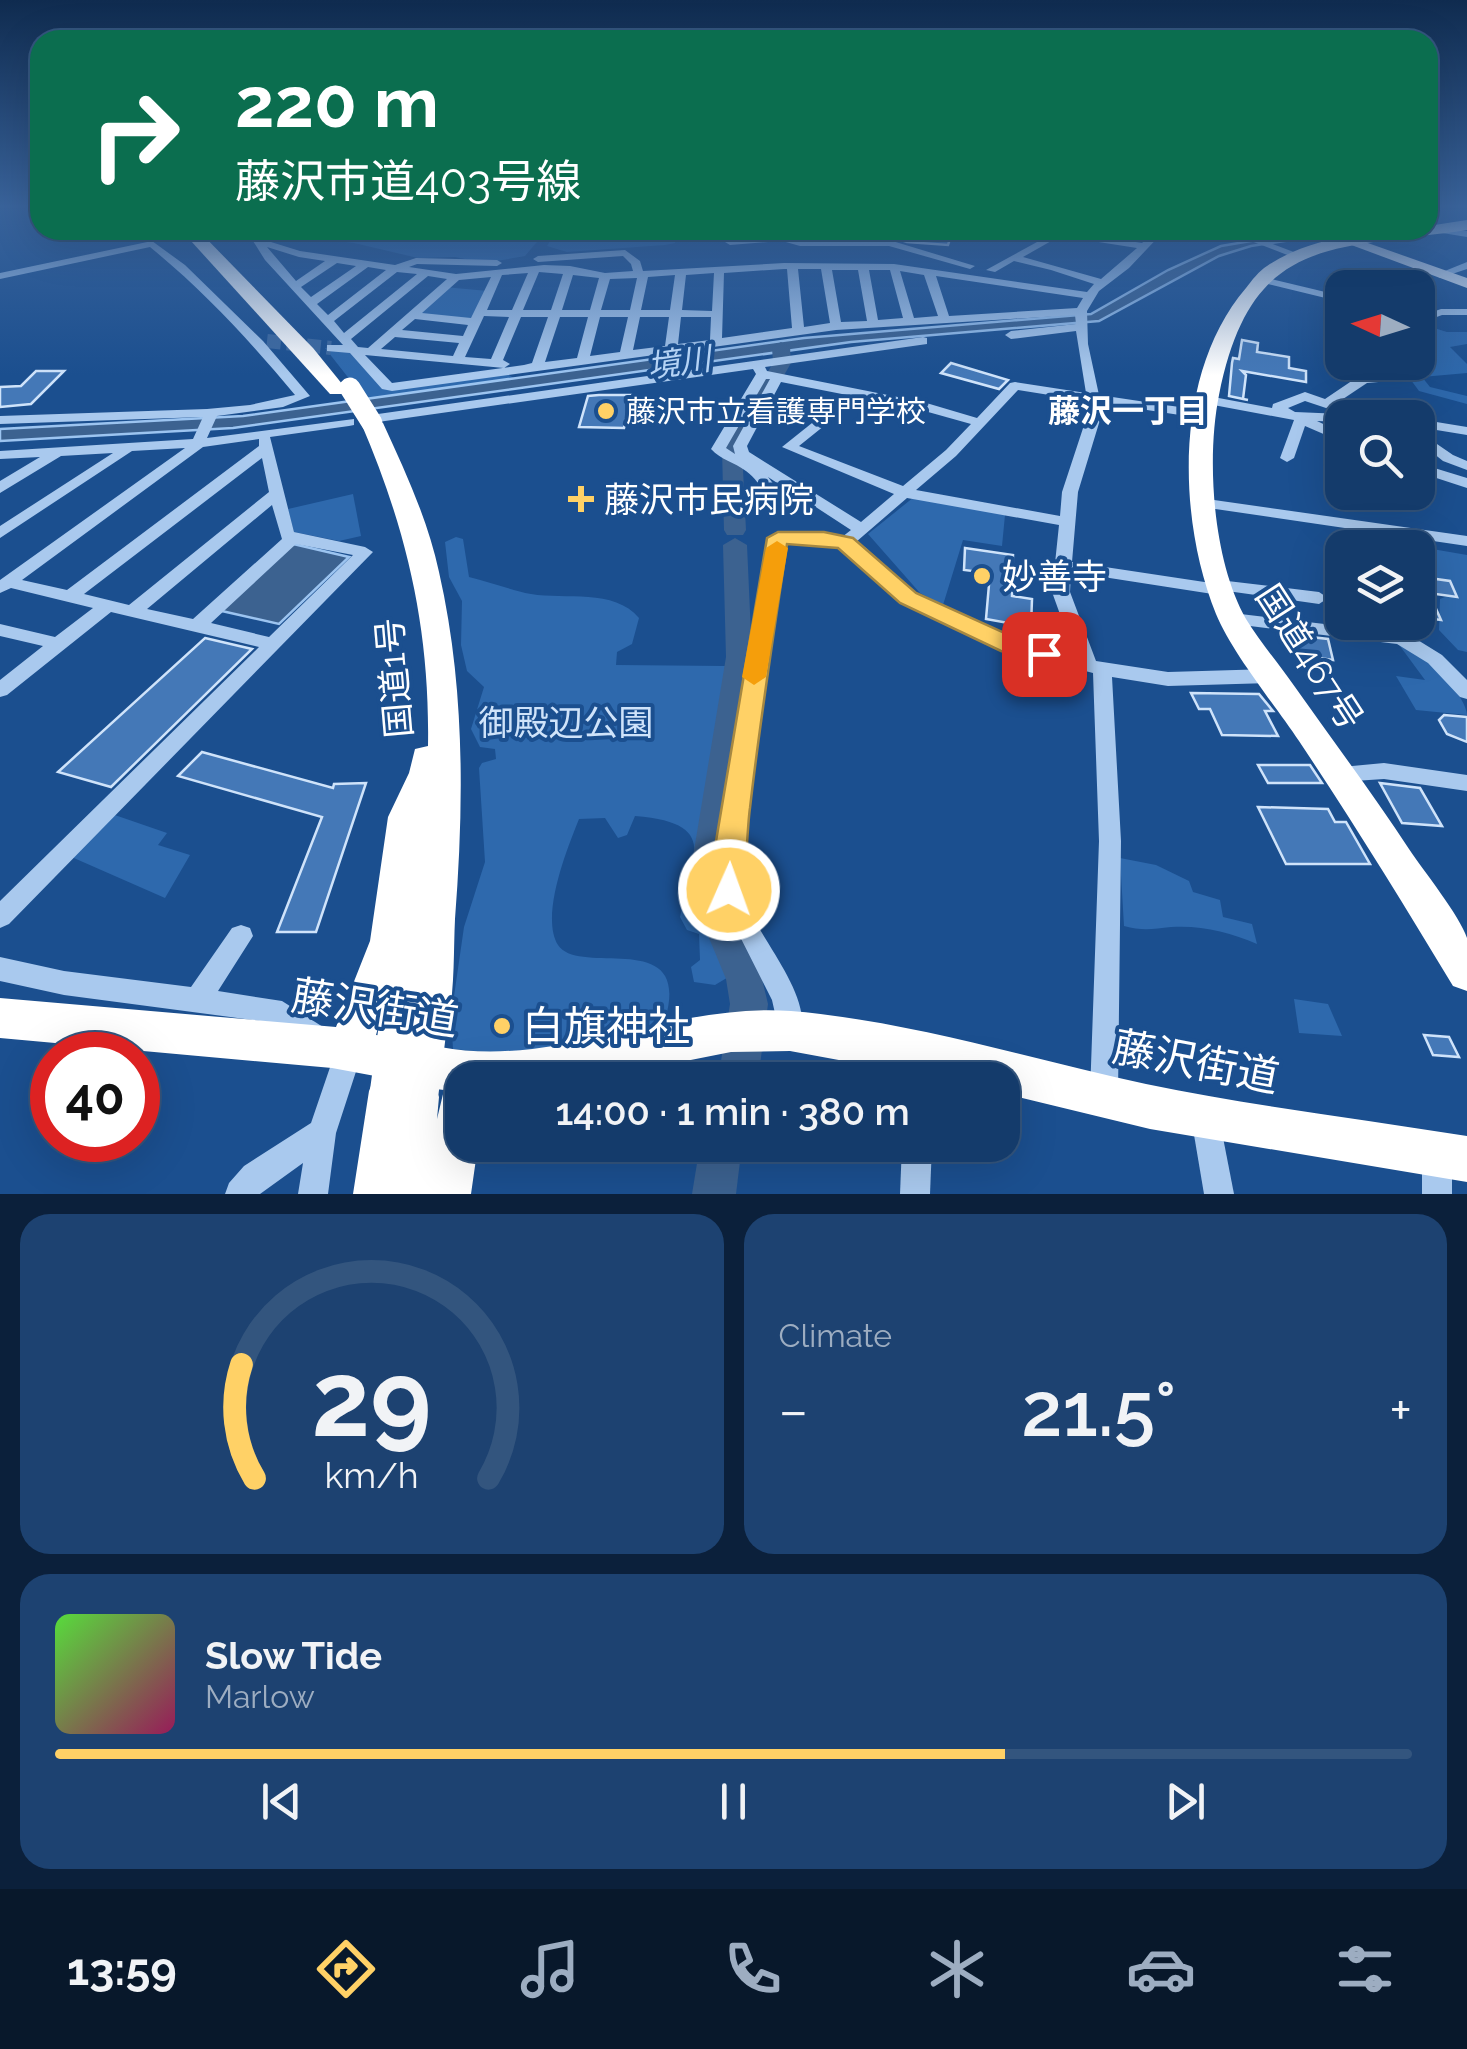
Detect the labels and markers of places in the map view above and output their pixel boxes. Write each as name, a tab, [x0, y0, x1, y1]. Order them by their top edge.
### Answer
place label: 藤沢市立看護専門学校	[626, 394, 926, 429]
marker: 藤沢市立看護専門学校	[595, 400, 617, 422]
place label: 藤沢市民病院	[604, 479, 814, 520]
marker: 藤沢市民病院	[568, 486, 594, 512]
place label: 妙善寺	[1002, 556, 1107, 597]
marker: 妙善寺	[971, 565, 993, 587]
pin	[1002, 612, 1087, 697]
place label: 白旗神社	[522, 1002, 690, 1051]
marker: 白旗神社	[491, 1015, 513, 1037]

